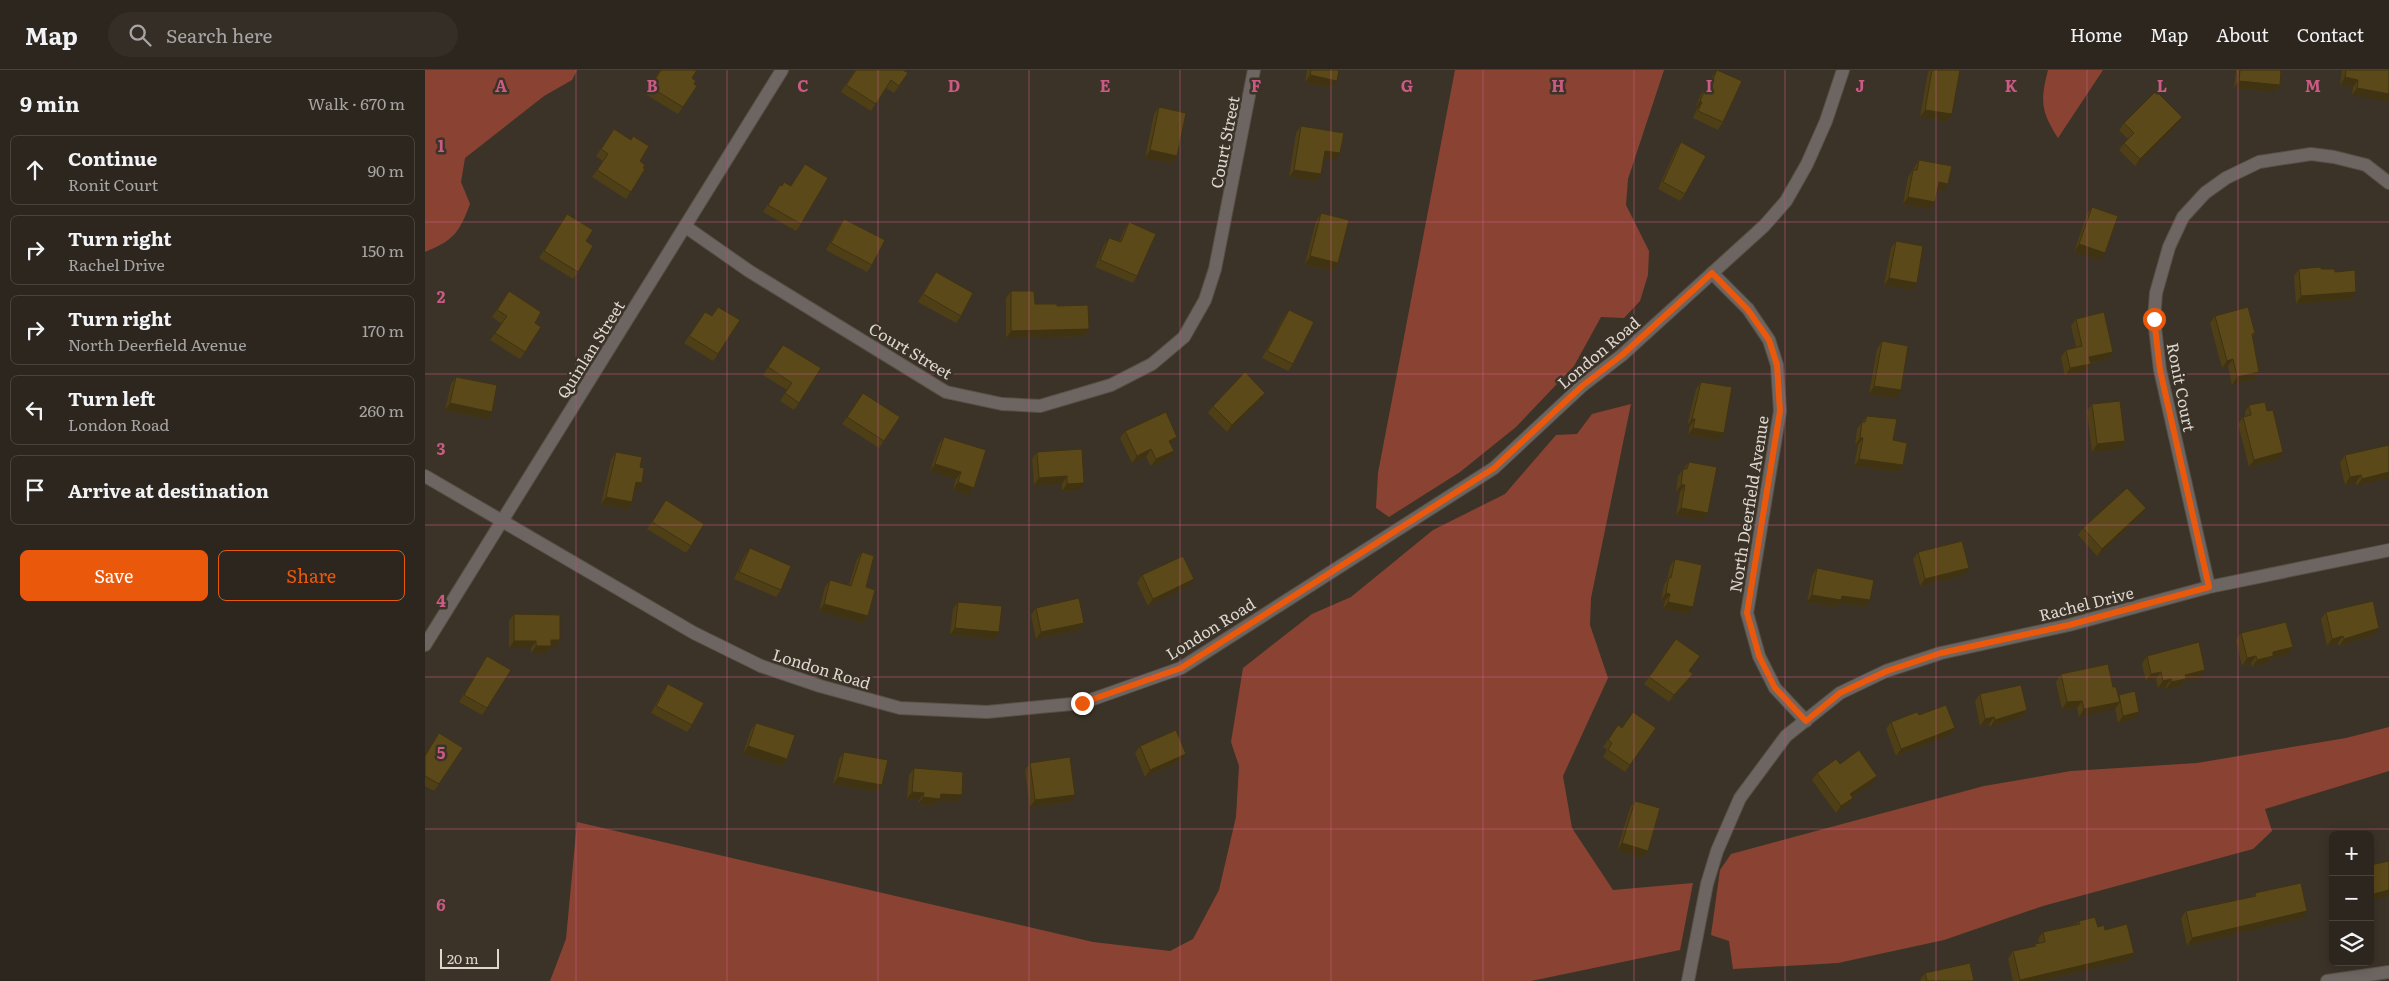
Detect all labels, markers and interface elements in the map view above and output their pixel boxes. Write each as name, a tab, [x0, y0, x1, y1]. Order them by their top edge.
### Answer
search box	[108, 12, 458, 57]
text: Map	[25, 17, 78, 52]
icon: search	[126, 21, 154, 49]
text: Search here	[166, 21, 272, 49]
text: Home	[2070, 21, 2122, 48]
text: Map	[2150, 21, 2188, 48]
text: About	[2216, 21, 2269, 48]
text: Contact	[2297, 21, 2364, 48]
text: A	[495, 73, 507, 97]
text: B	[646, 73, 658, 97]
text: C	[797, 73, 809, 97]
text: D	[948, 73, 960, 97]
text: E	[1100, 73, 1111, 97]
text: F	[1251, 73, 1261, 97]
text: G	[1401, 73, 1413, 97]
text: H	[1551, 73, 1565, 97]
text: I	[1706, 73, 1712, 97]
text: J	[1855, 73, 1865, 97]
text: K	[2005, 73, 2018, 97]
text: L	[2157, 73, 2167, 97]
text: M	[2305, 73, 2321, 97]
text: 9 min	[20, 87, 80, 118]
text: Walk · 670 m	[308, 91, 405, 115]
street label: Court Street	[1203, 93, 1245, 190]
text: 1	[438, 133, 445, 157]
text: Continue	[68, 144, 157, 172]
icon: ahead	[21, 156, 49, 184]
text: 90 m	[368, 158, 404, 182]
text: Ronit Court	[68, 172, 158, 196]
text: Turn right	[68, 224, 172, 252]
icon: right	[21, 236, 49, 264]
text: 150 m	[361, 238, 404, 262]
text: Rachel Drive	[68, 252, 165, 276]
text: 2	[437, 284, 446, 308]
street label: Quinlan Street	[550, 295, 630, 403]
text: Turn right	[68, 304, 172, 332]
route start	[2143, 308, 2166, 331]
street label: London Road	[1551, 310, 1645, 394]
icon: right	[21, 316, 49, 344]
street label: Court Street	[865, 316, 958, 385]
text: 170 m	[362, 318, 404, 342]
text: North Deerfield Avenue	[68, 332, 247, 356]
street label: Ronit Court	[2162, 340, 2202, 434]
text: Turn left	[68, 384, 155, 412]
icon: left	[21, 396, 49, 424]
text: 260 m	[359, 398, 404, 422]
text: London Road	[68, 412, 169, 436]
street label: North Deerfield Avenue	[1722, 414, 1774, 594]
text: 3	[437, 436, 446, 460]
icon: arrive	[21, 476, 49, 504]
text: Arrive at destination	[68, 476, 269, 504]
button: Save	[20, 550, 208, 601]
button: Share	[218, 550, 405, 601]
street label: Rachel Drive	[2036, 580, 2136, 626]
text: 4	[436, 588, 446, 612]
street label: London Road	[1161, 591, 1260, 665]
street label: London Road	[770, 642, 874, 694]
route end	[1071, 692, 1094, 715]
text: 5	[437, 740, 446, 764]
map controls	[2329, 831, 2374, 966]
button: +	[2329, 831, 2374, 876]
button: −	[2329, 876, 2374, 921]
text: 6	[436, 892, 446, 916]
button: layers	[2329, 921, 2374, 966]
scale bar	[440, 946, 499, 969]
text: 20 m	[447, 948, 479, 968]

